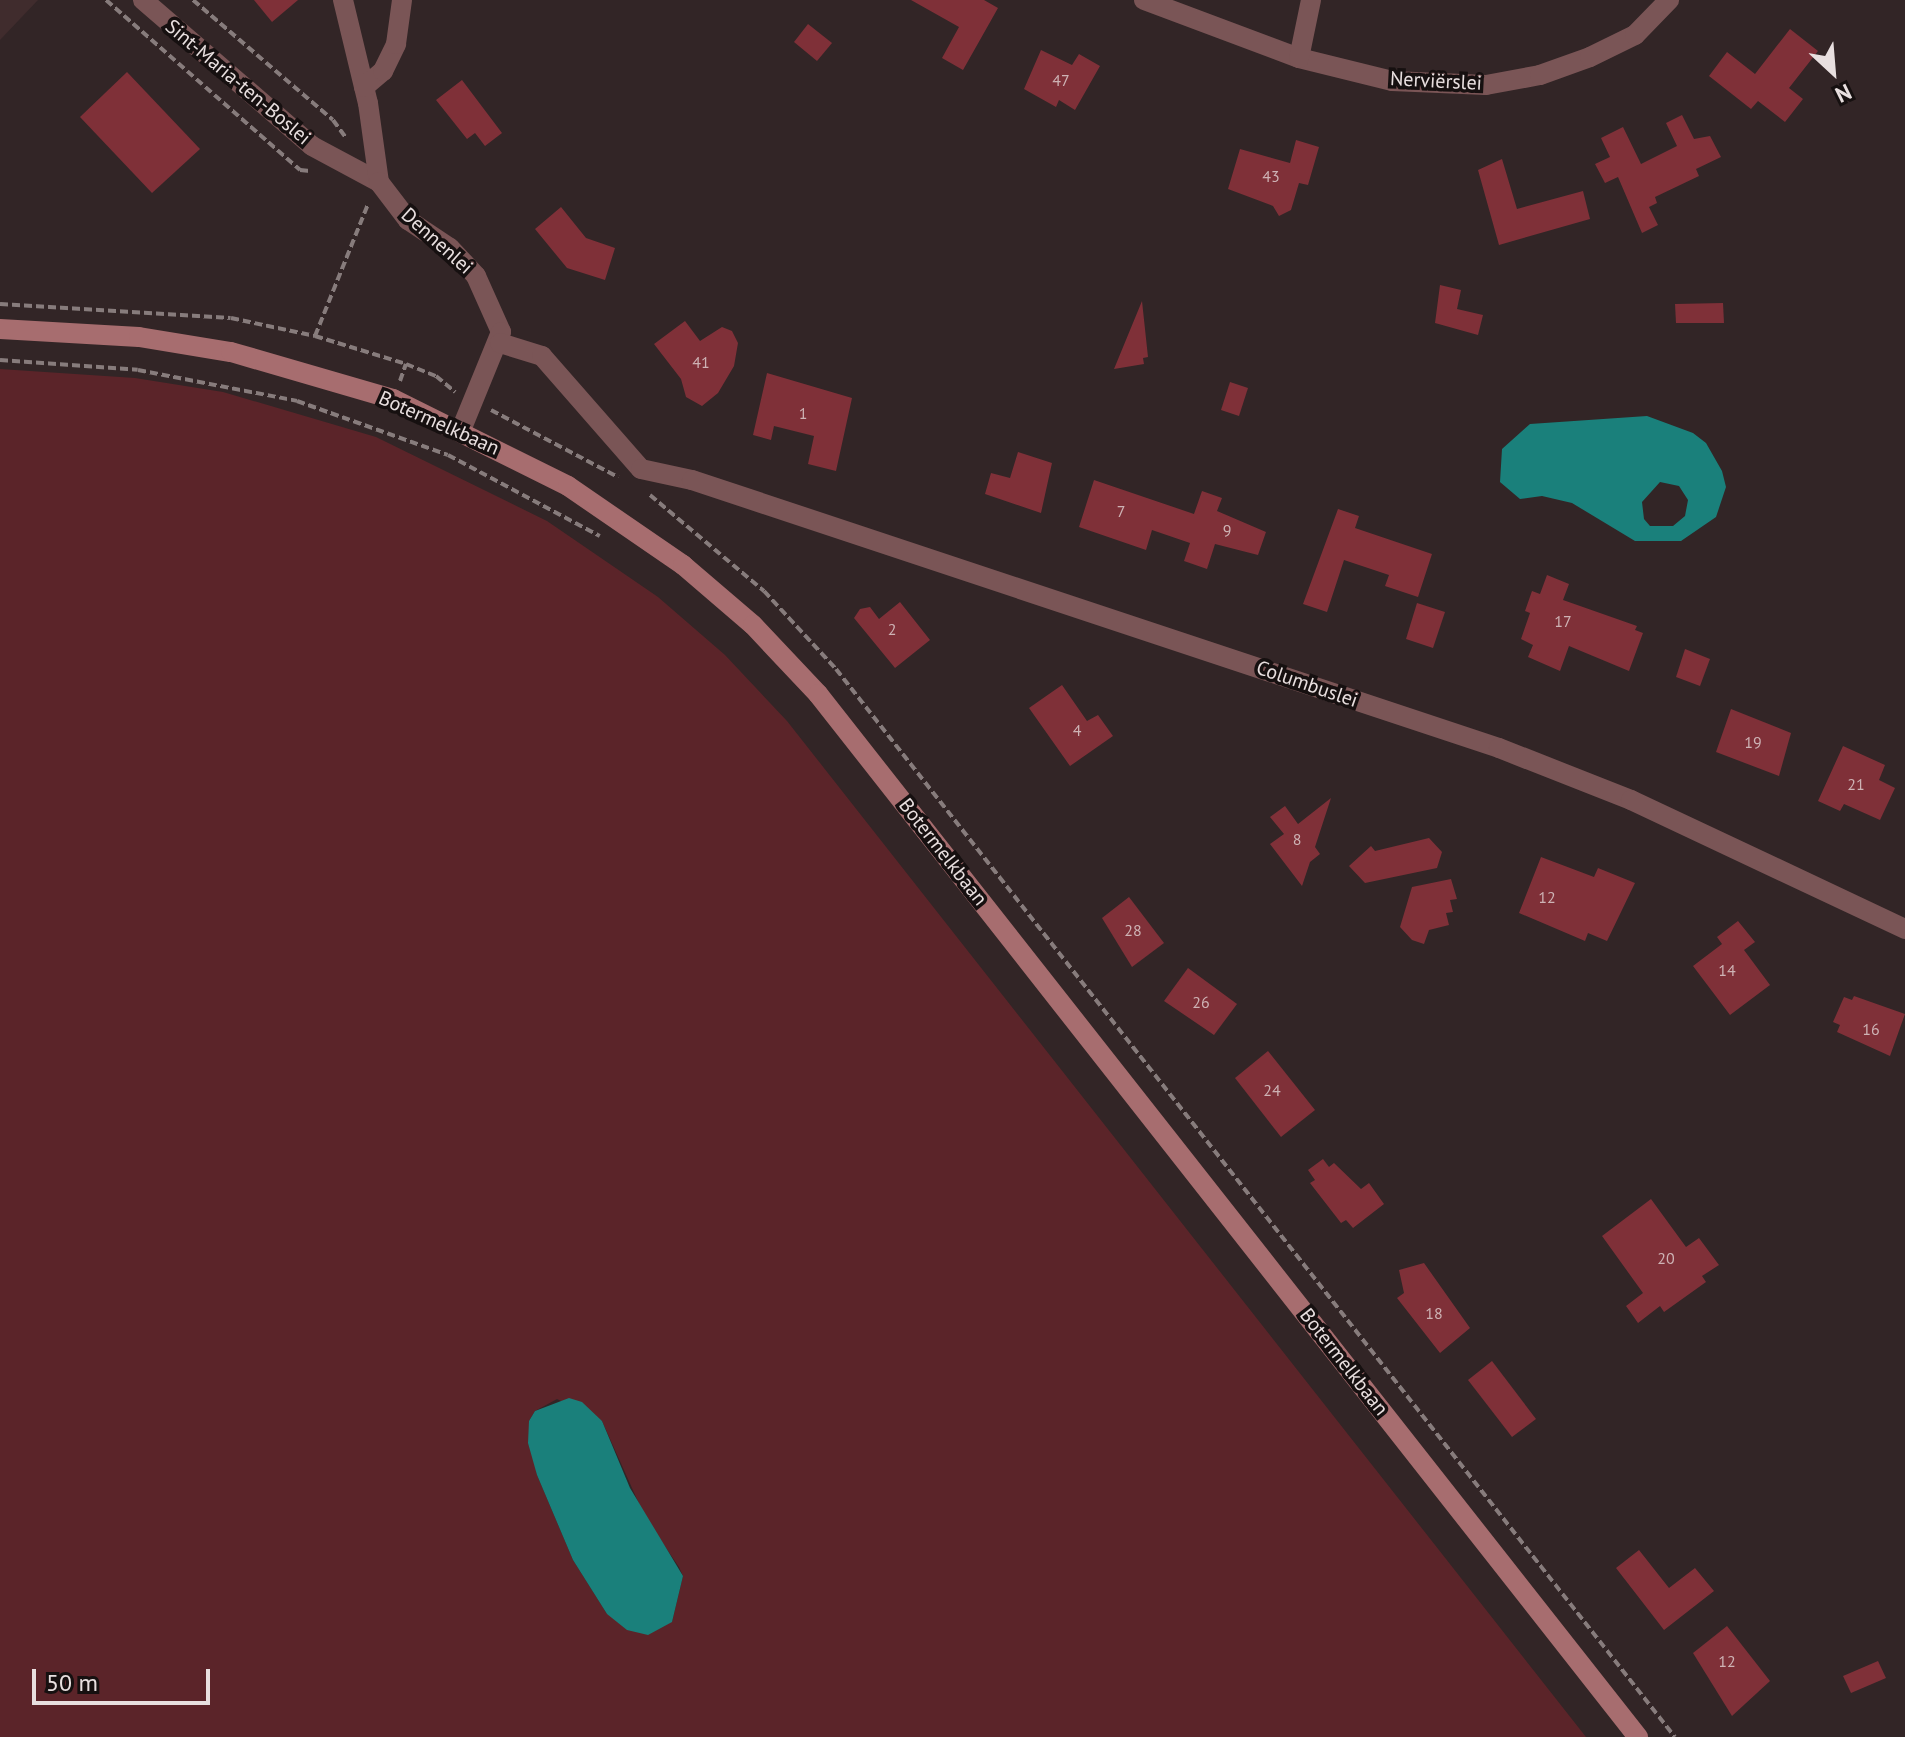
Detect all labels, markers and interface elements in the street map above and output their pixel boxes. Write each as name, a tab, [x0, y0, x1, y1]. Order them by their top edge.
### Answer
street label: Sint-Maria-ten-Boslei	[160, 14, 316, 150]
north arrow	[1793, 32, 1873, 112]
street label: Nerviërslei	[1389, 67, 1483, 95]
house number: 47	[1052, 70, 1070, 90]
text: N	[1831, 78, 1856, 109]
house number: 43	[1262, 166, 1280, 186]
street label: Dennenlei	[396, 203, 478, 279]
house number: 41	[692, 352, 710, 372]
street label: Botermelkbaan	[375, 386, 503, 460]
house number: 1	[799, 403, 807, 423]
house number: 7	[1117, 501, 1125, 521]
house number: 9	[1223, 520, 1231, 540]
house number: 17	[1554, 611, 1572, 631]
house number: 2	[888, 619, 896, 639]
street label: Columbuslei	[1253, 655, 1361, 713]
house number: 4	[1073, 720, 1081, 740]
house number: 19	[1744, 732, 1762, 752]
house number: 21	[1847, 774, 1865, 794]
street label: Botermelkbaan	[894, 794, 992, 910]
house number: 8	[1293, 829, 1301, 849]
house number: 12	[1538, 887, 1556, 907]
house number: 28	[1124, 920, 1142, 940]
house number: 14	[1718, 960, 1736, 980]
house number: 26	[1192, 992, 1210, 1012]
house number: 16	[1862, 1019, 1880, 1039]
house number: 24	[1263, 1080, 1281, 1100]
house number: 20	[1657, 1248, 1675, 1268]
house number: 18	[1425, 1303, 1443, 1323]
street label: Botermelkbaan	[1295, 1304, 1393, 1420]
house number: 12	[1718, 1651, 1736, 1671]
scale bar	[36, 1653, 214, 1703]
text: 50 m	[46, 1667, 98, 1698]

